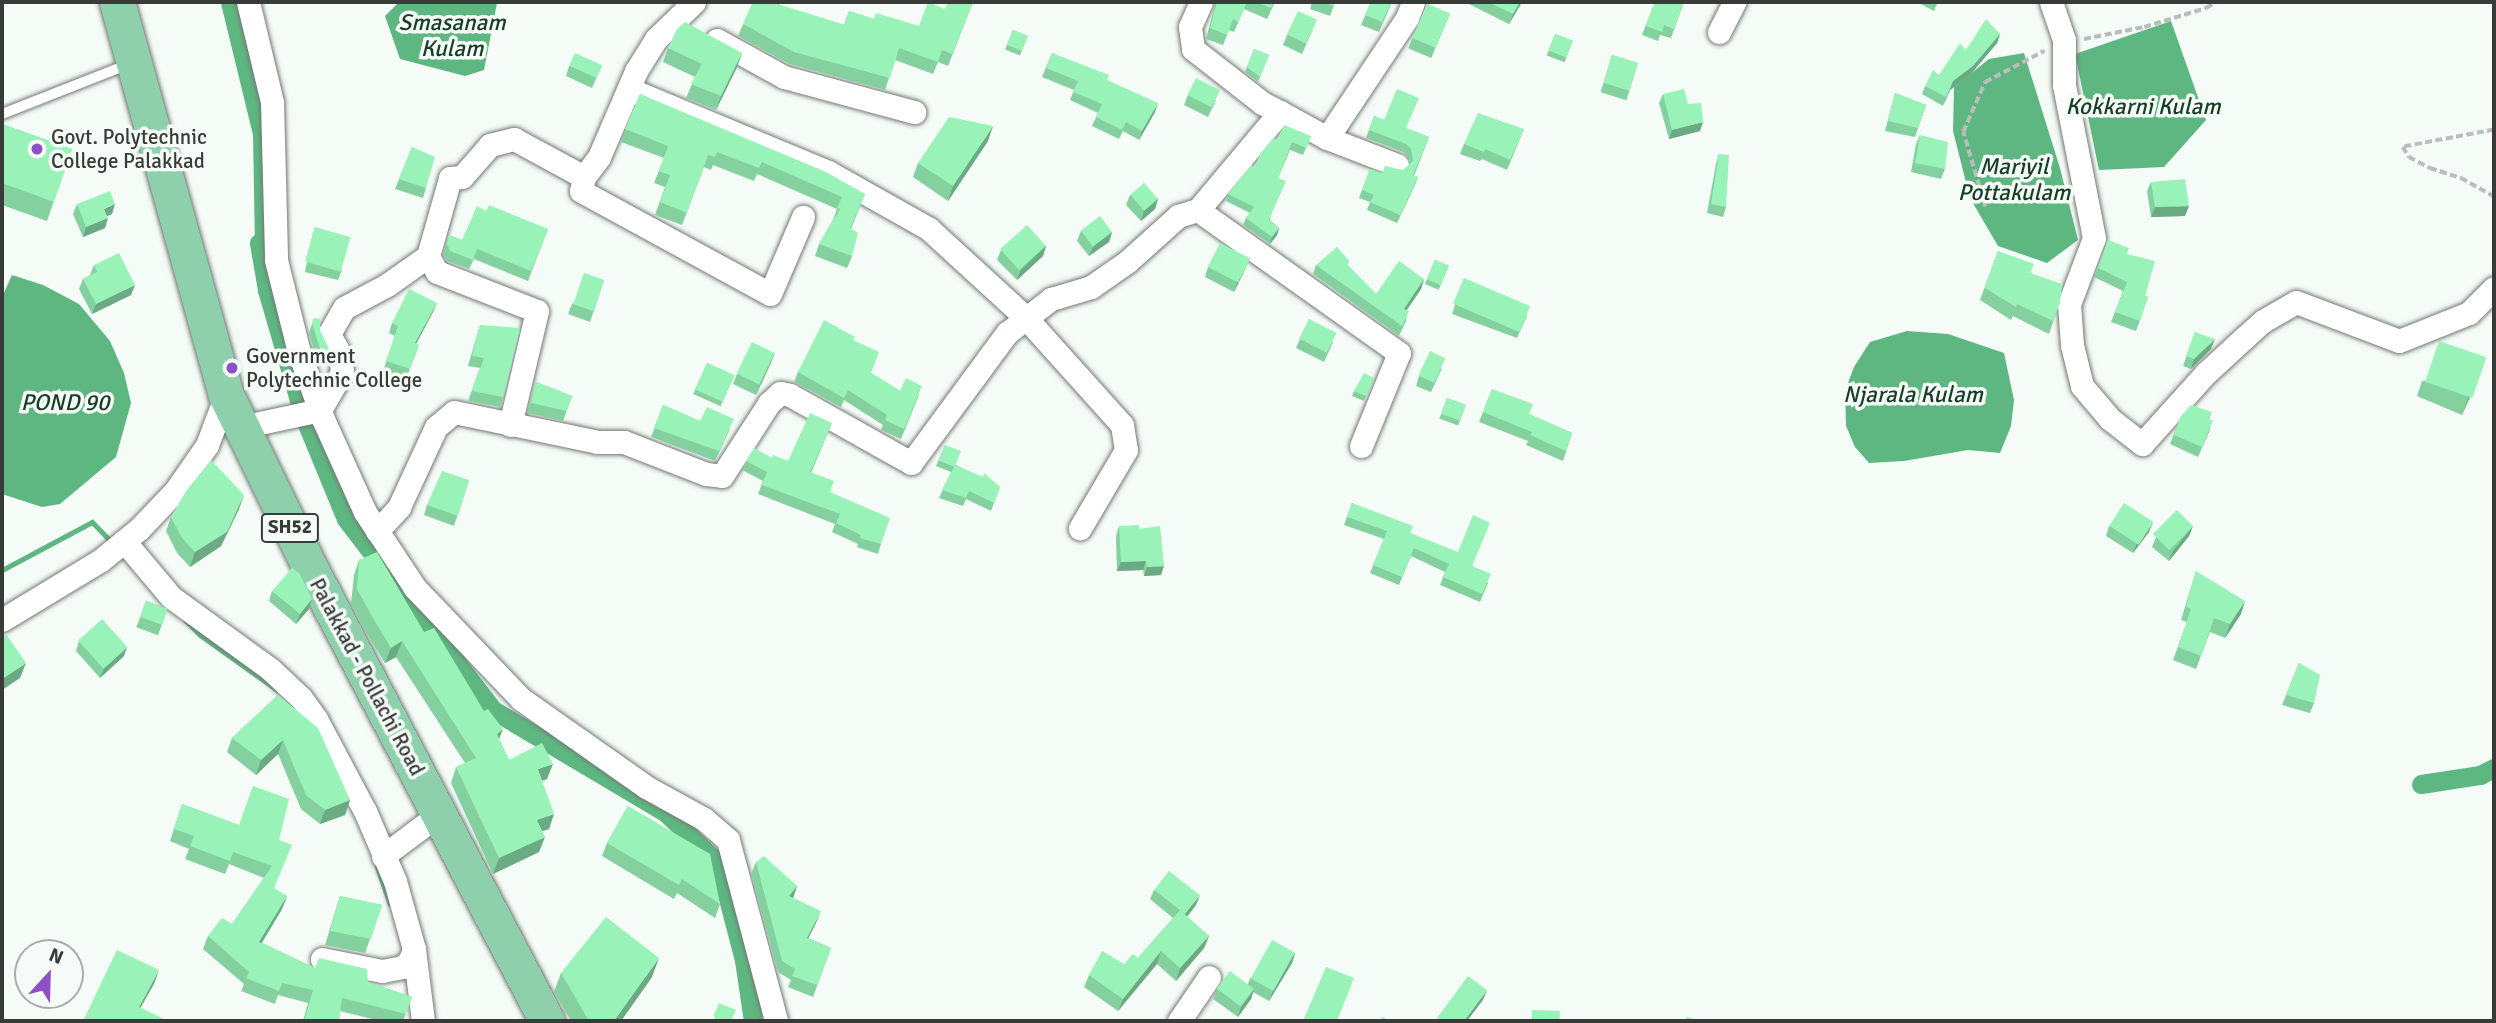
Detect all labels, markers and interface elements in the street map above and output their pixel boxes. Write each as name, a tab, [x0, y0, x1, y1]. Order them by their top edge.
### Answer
water label: Smasanam Kulam	[398, 9, 506, 63]
water label: Kokkarni Kulam	[2066, 93, 2220, 121]
place label: Govt. Polytechnic College Palakkad	[51, 124, 207, 174]
marker: Govt. Polytechnic College Palakkad	[29, 141, 45, 157]
water label: Mariyil Pottakulam	[1958, 153, 2070, 207]
place label: Government Polytechnic College	[246, 343, 422, 393]
marker: Government Polytechnic College	[224, 360, 240, 376]
water label: Njarala Kulam	[1843, 381, 1983, 409]
water label: POND 90	[21, 389, 109, 417]
road number: SH52	[260, 512, 320, 544]
street label: Palakkad - Pollachi Road	[304, 574, 430, 780]
north arrow	[14, 939, 84, 1009]
text: N	[45, 943, 67, 970]

